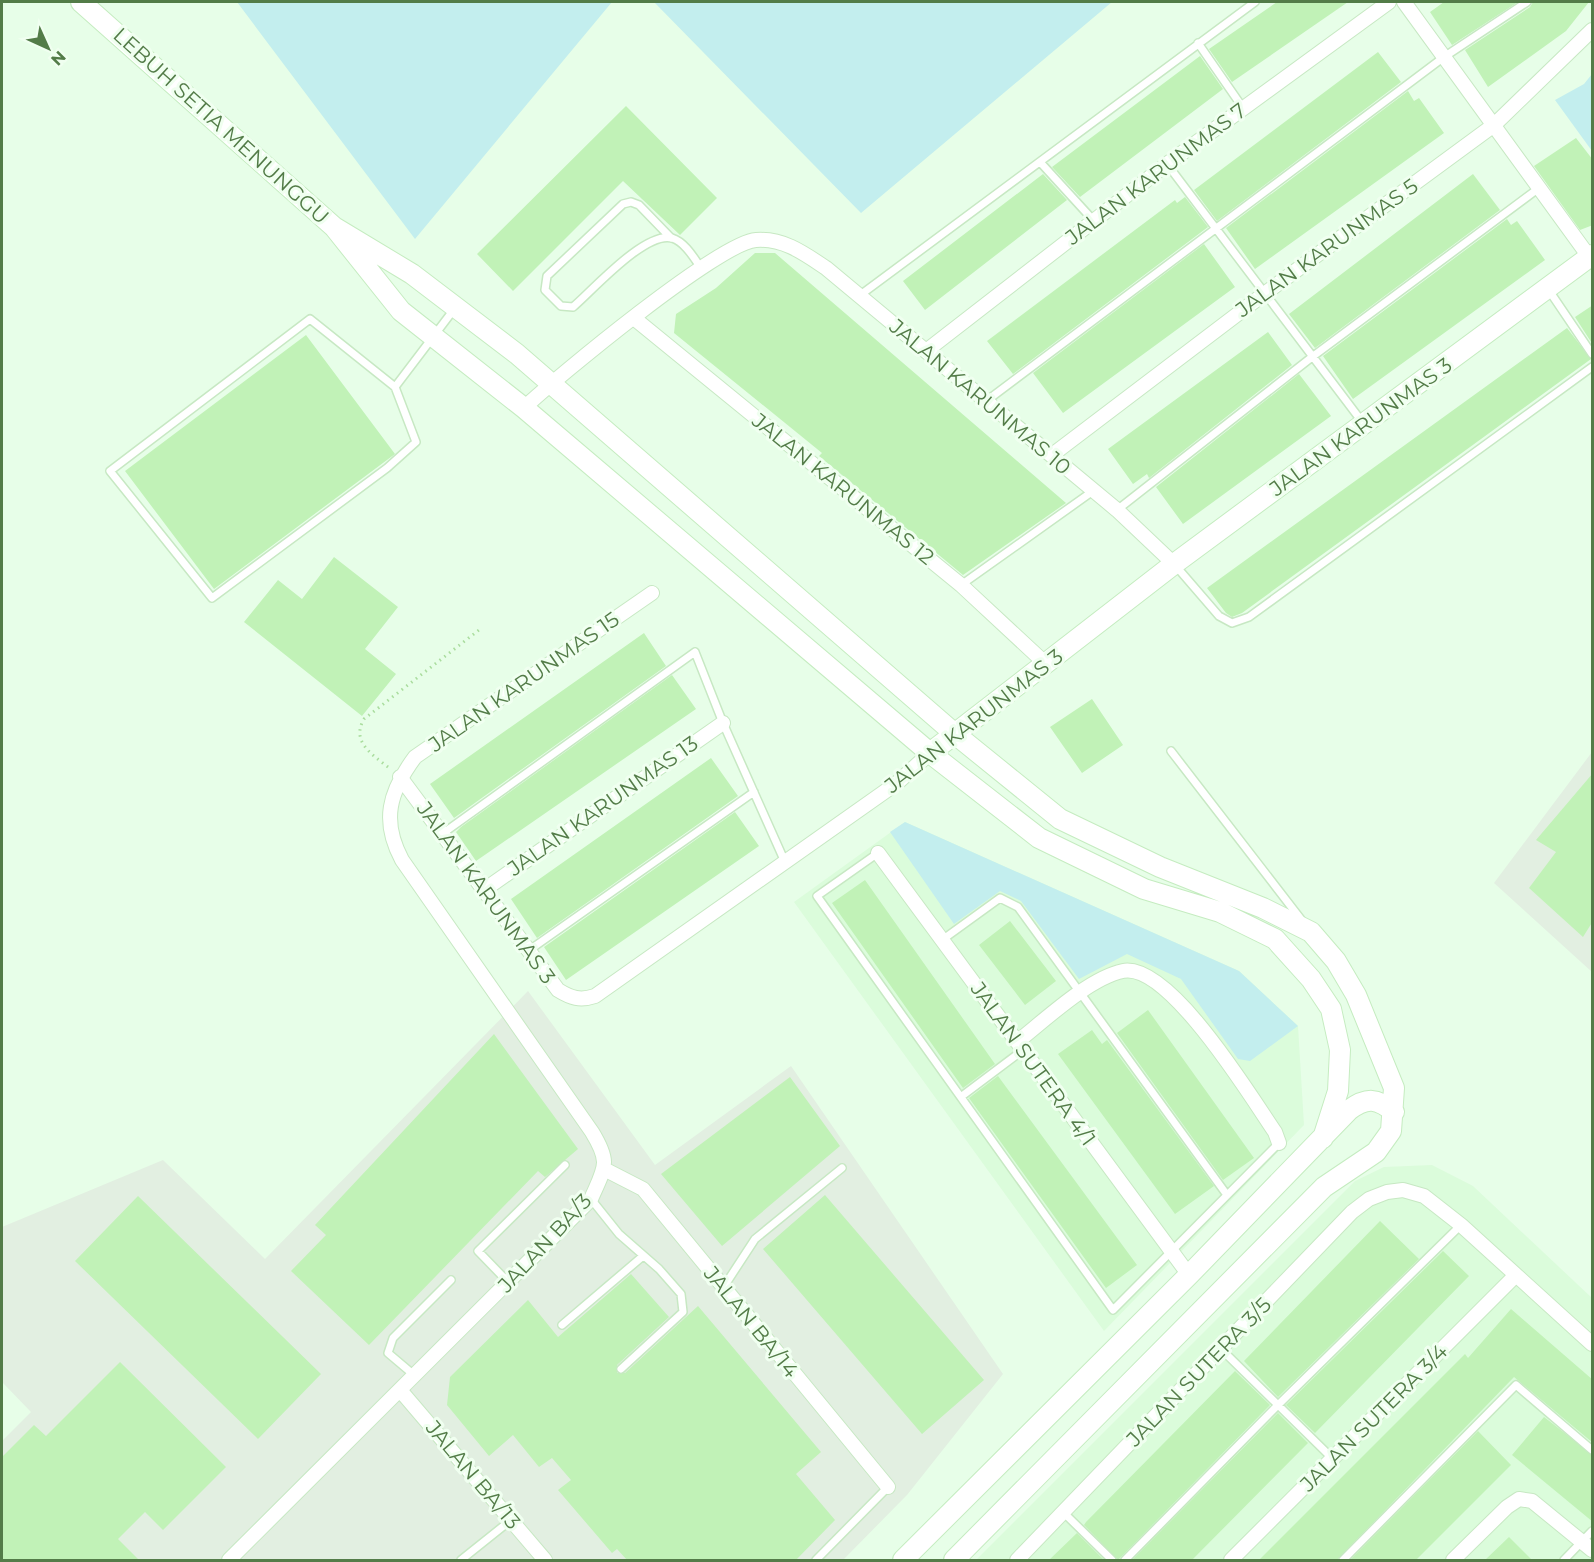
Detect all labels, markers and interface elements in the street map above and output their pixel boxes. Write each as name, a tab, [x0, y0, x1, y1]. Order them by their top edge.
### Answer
north arrow	[18, 18, 78, 78]
street label: LEBUH SETIA MENUNGGU	[108, 22, 334, 229]
text: N	[47, 47, 70, 70]
street label: JALAN KARUNMAS 7	[1060, 98, 1251, 250]
street label: JALAN KARUNMAS 5	[1230, 173, 1423, 323]
street label: JALAN KARUNMAS 10	[884, 313, 1076, 480]
street label: JALAN KARUNMAS 3	[1264, 352, 1457, 502]
street label: JALAN KARUNMAS 12	[747, 407, 939, 570]
street label: JALAN KARUNMAS 15	[423, 606, 624, 757]
street label: JALAN KARUNMAS 3	[879, 643, 1068, 798]
street label: JALAN KARUNMAS 13	[502, 730, 703, 881]
street label: JALAN KARUNMAS 3	[411, 796, 561, 989]
street label: JALAN SUTERA 4/1	[965, 976, 1101, 1150]
street label: JALAN BA/3	[492, 1188, 597, 1298]
street label: JALAN BA/14	[698, 1260, 804, 1382]
street label: JALAN SUTERA 3/5	[1120, 1292, 1276, 1452]
street label: JALAN SUTERA 3/4	[1294, 1339, 1452, 1497]
street label: JALAN BA/13	[420, 1415, 526, 1534]

